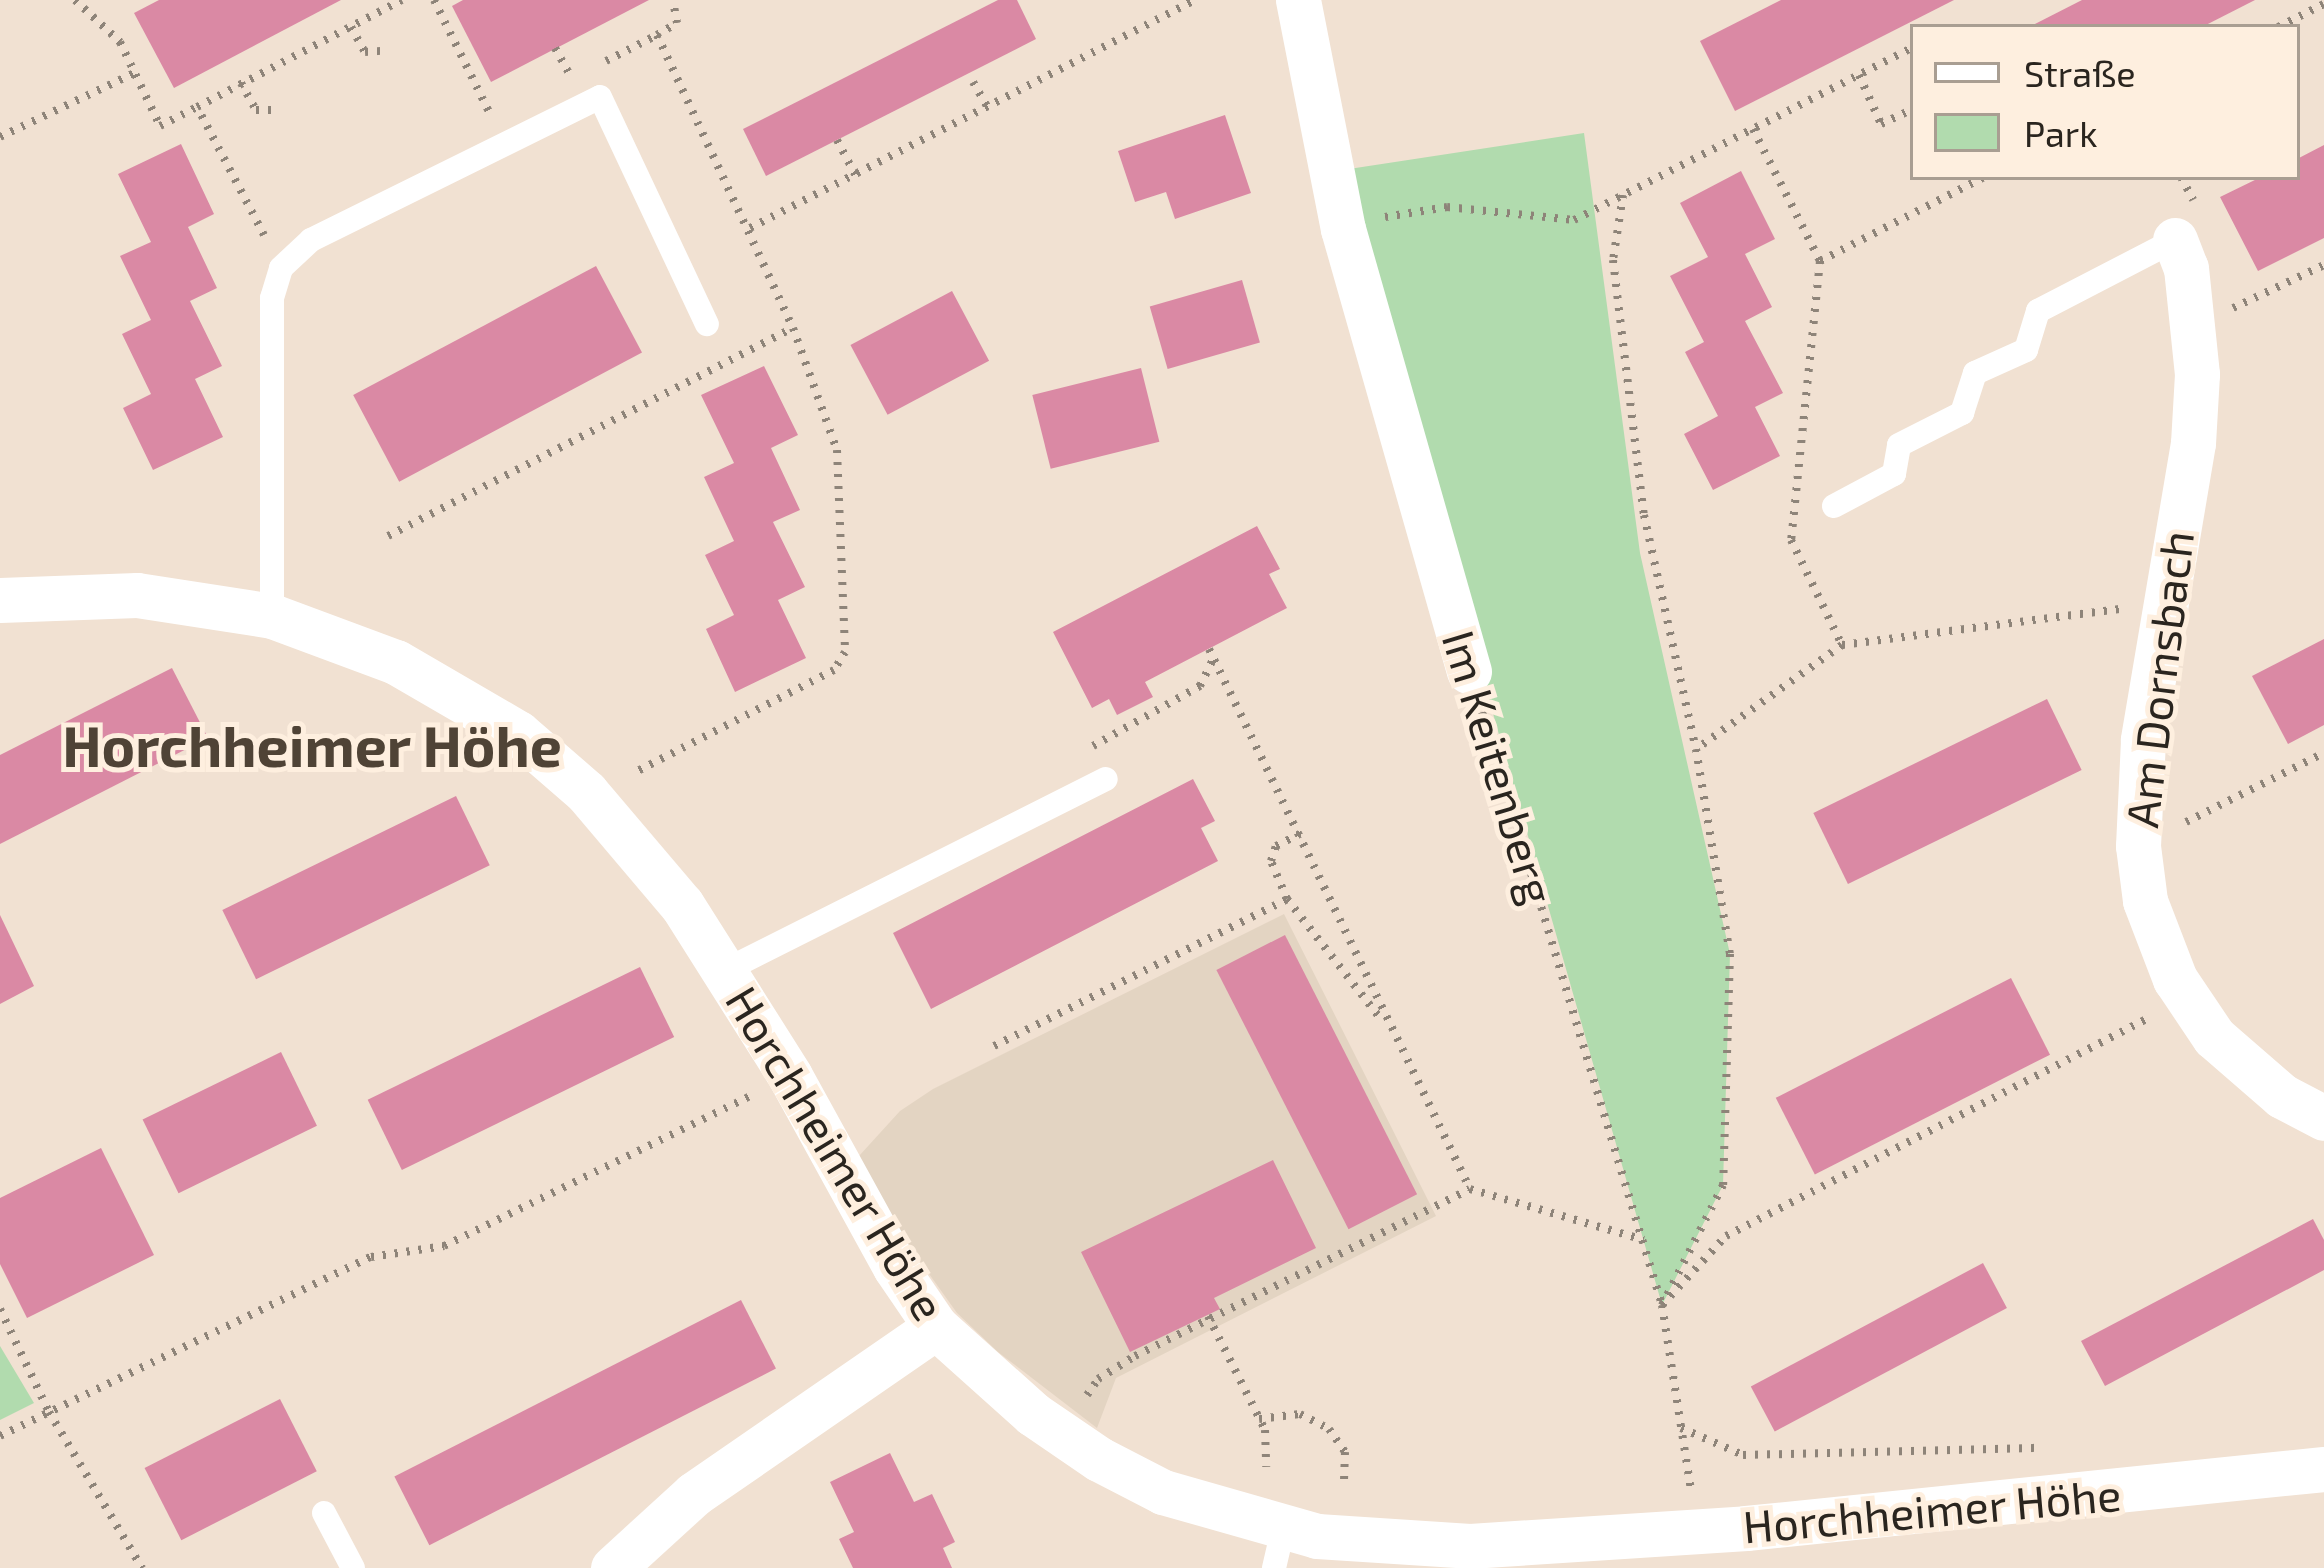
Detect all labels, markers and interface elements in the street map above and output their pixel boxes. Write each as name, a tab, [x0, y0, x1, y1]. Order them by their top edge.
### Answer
legend	[1910, 24, 2300, 180]
text: Straße	[2024, 51, 2136, 94]
text: Park	[2024, 111, 2098, 154]
street label: Am Dornsbach	[2114, 528, 2204, 830]
street label: Im Keitenberg	[1432, 624, 1566, 910]
district label: Horchheimer Höhe	[62, 711, 562, 779]
street label: Horchheimer Höhe	[715, 976, 957, 1330]
street label: Horchheimer Höhe	[1740, 1467, 2124, 1553]

